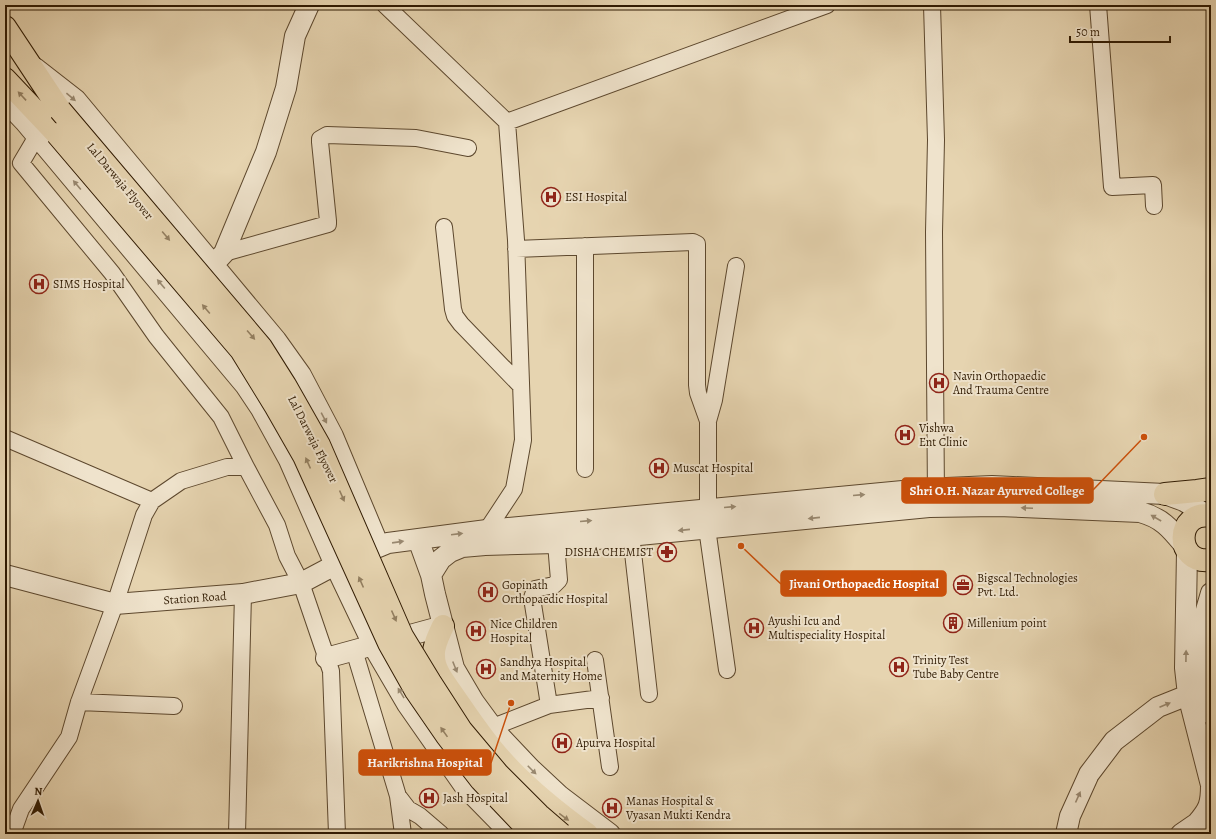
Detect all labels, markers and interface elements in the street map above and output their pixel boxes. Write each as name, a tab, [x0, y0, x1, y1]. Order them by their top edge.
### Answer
scale bar	[1070, 18, 1170, 44]
text: 50 m	[1076, 24, 1100, 40]
one-way arrow	[17, 91, 26, 101]
one-way arrow	[66, 92, 77, 101]
street label: Lal Darwaja Flyover	[83, 139, 157, 223]
one-way arrow	[73, 179, 82, 190]
hospital icon: ESI Hospital	[540, 186, 562, 208]
place label: ESI Hospital	[565, 189, 627, 205]
one-way arrow	[162, 231, 171, 242]
hospital icon: SIMS Hospital	[28, 273, 50, 295]
place label: SIMS Hospital	[53, 276, 124, 292]
one-way arrow	[156, 279, 165, 290]
one-way arrow	[201, 303, 210, 314]
one-way arrow	[246, 330, 255, 340]
place label: Navin Orthopaedic And Trauma Centre	[952, 368, 1049, 398]
hospital icon: Navin Orthopaedic And Trauma Centre	[928, 372, 950, 394]
street label: Lal Darwaja Flyover	[284, 393, 342, 486]
one-way arrow	[320, 413, 327, 424]
place label: Vishwa Ent Clinic	[918, 420, 968, 450]
hospital icon: Vishwa Ent Clinic	[894, 424, 916, 446]
hospital icon: Muscat Hospital	[648, 457, 670, 479]
one-way arrow	[305, 458, 311, 469]
place label: Muscat Hospital	[673, 460, 753, 476]
callout: Shri O.H. Nazar Ayurved College	[902, 478, 1093, 503]
text: Shri O.H. Nazar Ayurved College	[909, 482, 1085, 499]
one-way arrow	[339, 491, 345, 502]
one-way arrow	[853, 492, 865, 498]
one-way arrow	[724, 504, 736, 511]
one-way arrow	[1021, 504, 1033, 511]
one-way arrow	[808, 514, 820, 521]
one-way arrow	[1150, 515, 1162, 522]
one-way arrow	[580, 517, 592, 524]
one-way arrow	[678, 527, 691, 534]
one-way arrow	[451, 530, 463, 537]
one-way arrow	[392, 539, 405, 545]
pharmacy icon: DISHA CHEMIST	[656, 541, 678, 563]
place label: DISHA CHEMIST	[564, 544, 653, 560]
place label: Bigscal Technologies Pvt. Ltd.	[977, 570, 1078, 600]
callout: Jivani Orthopaedic Hospital	[781, 571, 946, 596]
office icon: Bigscal Technologies Pvt. Ltd.	[952, 574, 974, 596]
one-way arrow	[358, 575, 364, 587]
text: Jivani Orthopaedic Hospital	[789, 575, 939, 592]
place label: Gopinath Orthopaedic Hospital	[502, 577, 608, 607]
hospital icon: Gopinath Orthopaedic Hospital	[477, 581, 499, 603]
street label: Station Road	[163, 588, 228, 608]
one-way arrow	[391, 610, 397, 621]
building icon: Millenium point	[942, 612, 964, 634]
place label: Ayushi Icu and Multispeciality Hospital	[767, 613, 885, 643]
place label: Millenium point	[967, 615, 1047, 631]
place label: Nice Children Hospital	[490, 616, 558, 646]
hospital icon: Ayushi Icu and Multispeciality Hospital	[743, 617, 765, 639]
hospital icon: Nice Children Hospital	[465, 620, 487, 642]
one-way arrow	[1182, 650, 1189, 662]
place label: Trinity Test Tube Baby Centre	[913, 652, 999, 682]
place label: Sandhya Hospital and Maternity Home	[500, 654, 602, 684]
hospital icon: Trinity Test Tube Baby Centre	[888, 656, 910, 678]
hospital icon: Sandhya Hospital and Maternity Home	[475, 658, 497, 680]
one-way arrow	[451, 661, 458, 673]
one-way arrow	[397, 688, 405, 698]
one-way arrow	[1159, 701, 1171, 708]
one-way arrow	[440, 727, 448, 737]
hospital icon: Apurva Hospital	[551, 732, 573, 754]
place label: Apurva Hospital	[575, 735, 655, 751]
callout: Harikrishna Hospital	[359, 750, 491, 775]
text: Harikrishna Hospital	[367, 754, 483, 771]
one-way arrow	[527, 765, 537, 775]
north arrow	[18, 781, 58, 821]
text: N	[34, 784, 43, 799]
hospital icon: Jash Hospital	[418, 787, 440, 809]
place label: Jash Hospital	[443, 790, 508, 806]
one-way arrow	[1075, 792, 1081, 803]
place label: Manas Hospital & Vyasan Mukti Kendra	[625, 793, 731, 823]
hospital icon: Manas Hospital & Vyasan Mukti Kendra	[601, 797, 623, 819]
one-way arrow	[558, 813, 569, 821]

